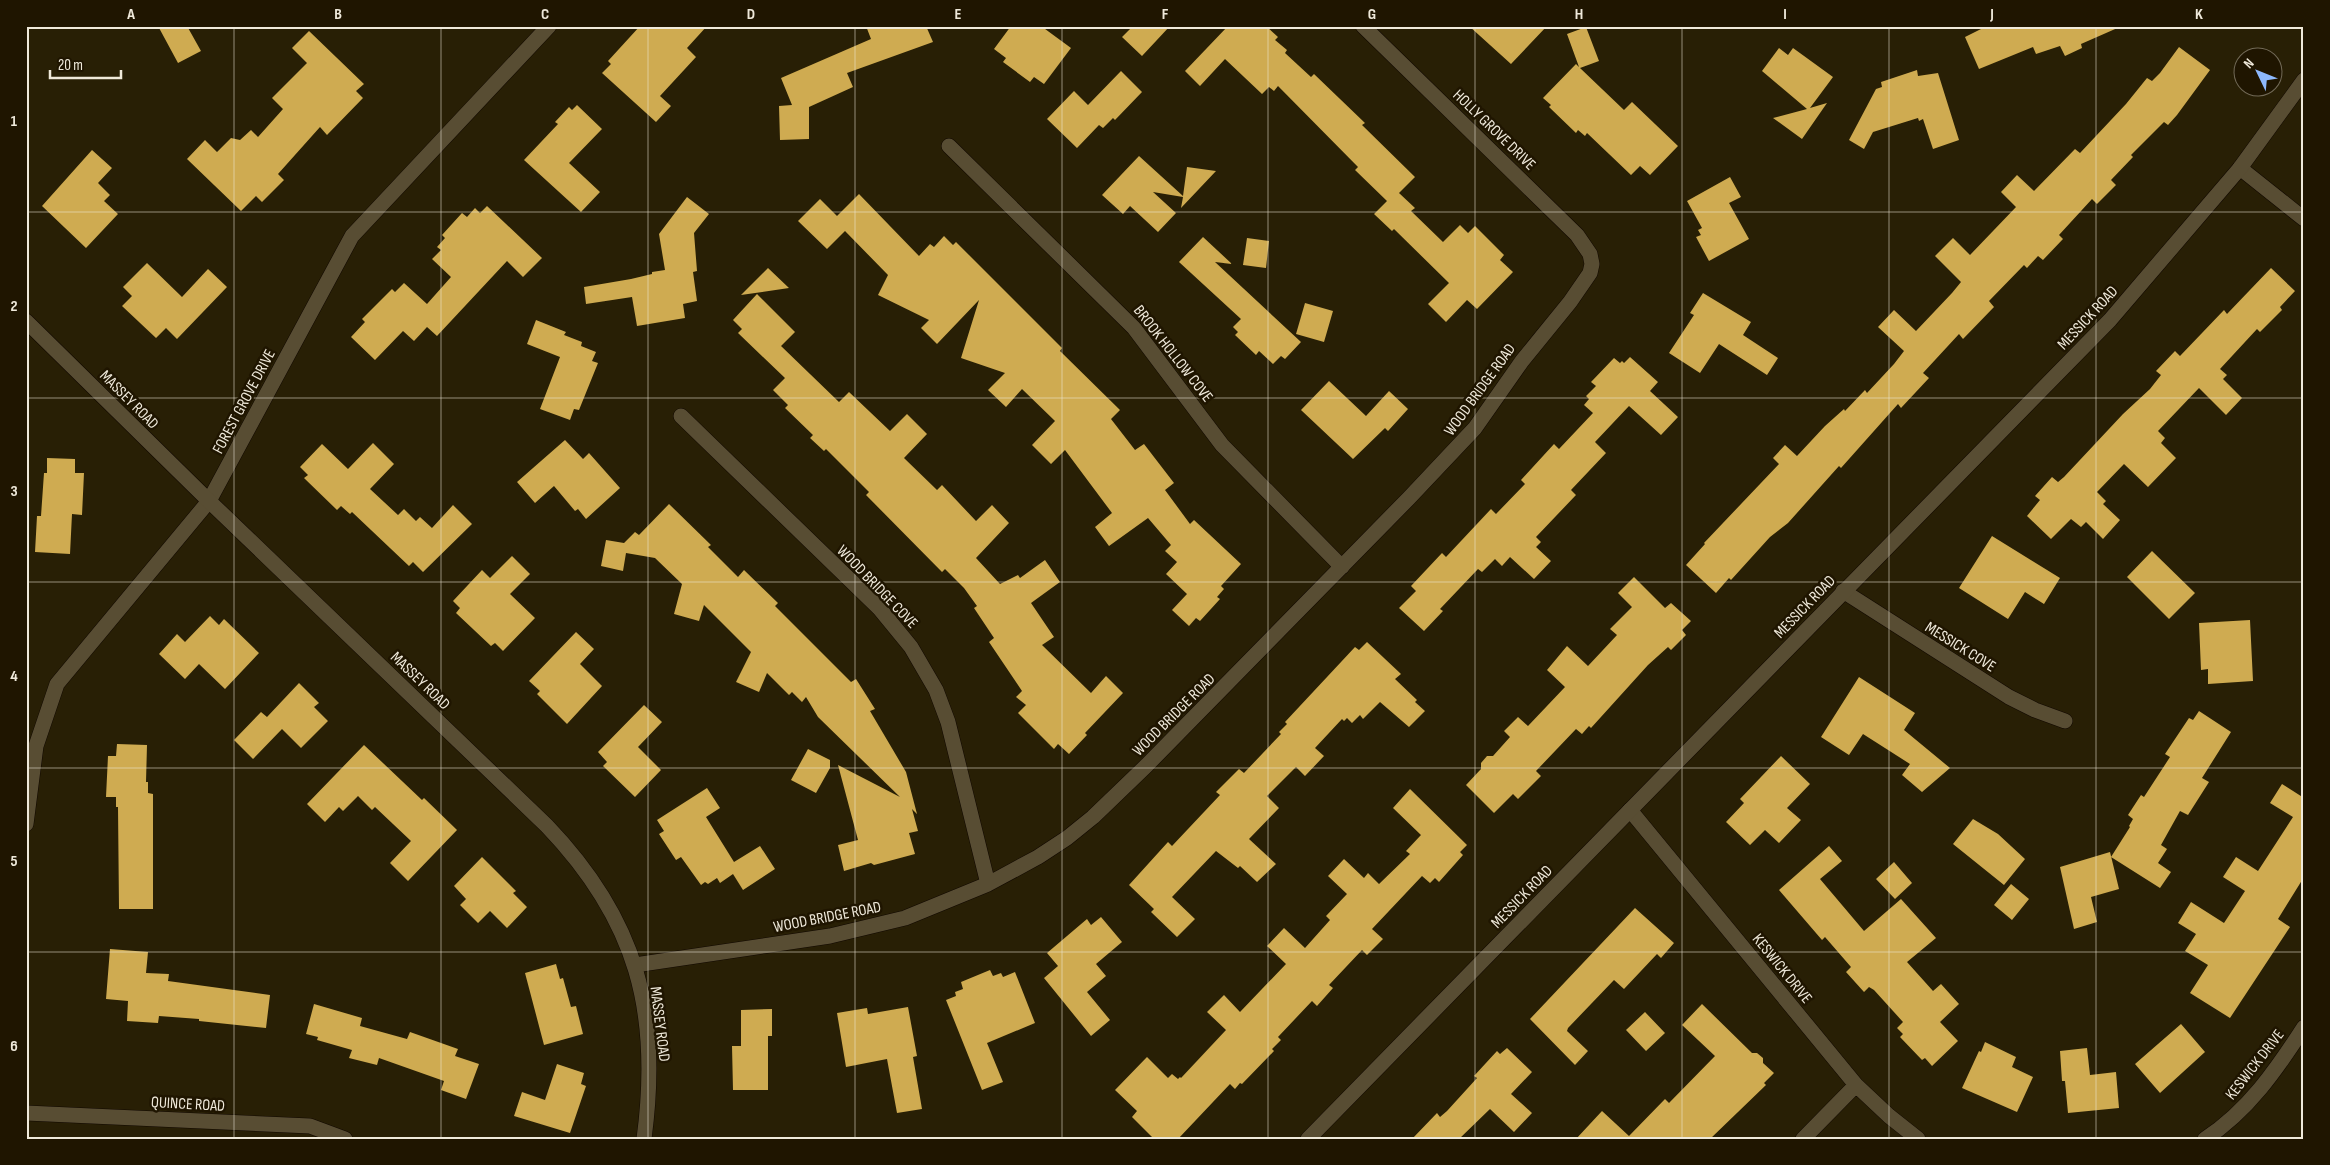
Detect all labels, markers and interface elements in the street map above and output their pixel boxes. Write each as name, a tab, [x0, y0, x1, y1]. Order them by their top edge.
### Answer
text: A	[126, 5, 135, 24]
text: B	[334, 5, 342, 24]
text: C	[541, 5, 549, 24]
text: D	[747, 5, 755, 24]
text: E	[955, 5, 962, 24]
text: F	[1162, 5, 1169, 24]
text: G	[1368, 5, 1376, 24]
text: H	[1575, 5, 1583, 24]
text: I	[1783, 5, 1787, 24]
text: J	[1989, 5, 1994, 24]
text: K	[2195, 5, 2203, 24]
scale bar	[50, 48, 121, 80]
north arrow	[2232, 48, 2282, 98]
text: N	[2240, 55, 2258, 72]
text: 20 m	[58, 56, 83, 75]
street label: HOLLY GROVE DRIVE	[1449, 86, 1539, 174]
text: 1	[11, 112, 18, 131]
street label: MESSICK ROAD	[2054, 282, 2122, 354]
text: 2	[10, 297, 18, 316]
street label: BROOK HOLLOW COVE	[1129, 302, 1216, 406]
street label: WOOD BRIDGE ROAD	[1440, 340, 1520, 440]
street label: FOREST GROVE DRIVE	[209, 346, 280, 457]
street label: MASSEY ROAD	[96, 367, 162, 434]
text: 3	[10, 482, 18, 501]
street label: WOOD BRIDGE COVE	[832, 541, 921, 633]
street label: MESSICK ROAD	[1770, 572, 1840, 642]
street label: MESSICK COVE	[1921, 618, 1999, 676]
street label: MASSEY ROAD	[386, 648, 454, 714]
text: 4	[10, 667, 18, 686]
street label: WOOD BRIDGE ROAD	[1129, 670, 1219, 760]
text: 5	[10, 852, 18, 871]
street label: MESSICK ROAD	[1487, 862, 1557, 932]
street label: WOOD BRIDGE ROAD	[772, 898, 883, 937]
street label: KESWICK DRIVE	[1748, 930, 1816, 1008]
street label: MASSEY ROAD	[645, 986, 674, 1063]
street label: KESWICK DRIVE	[2222, 1026, 2289, 1104]
text: 6	[10, 1037, 18, 1056]
street label: QUINCE ROAD	[151, 1093, 225, 1116]

